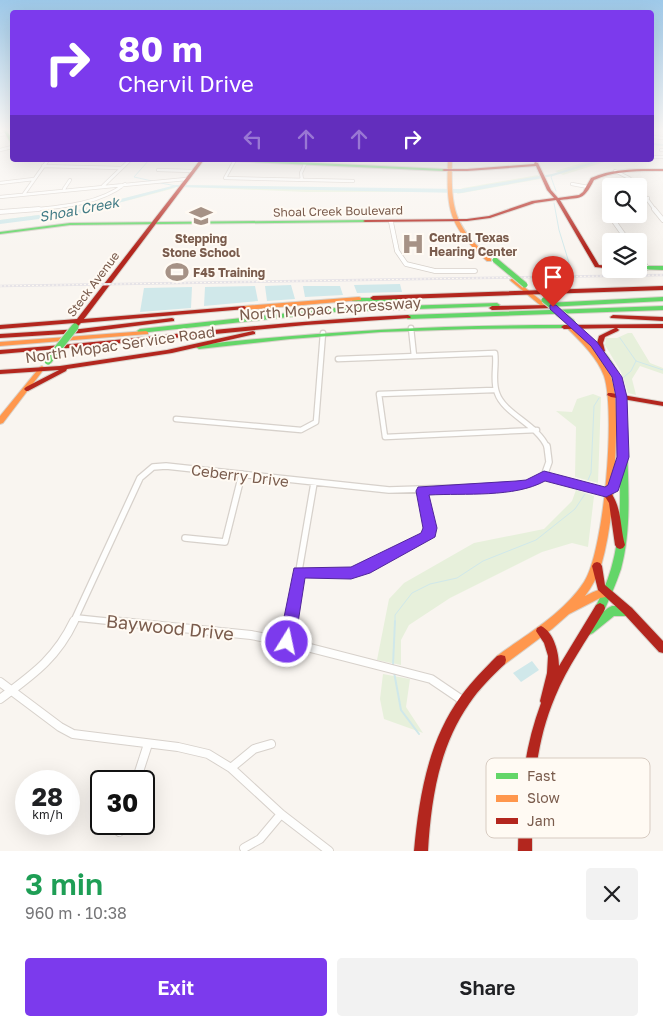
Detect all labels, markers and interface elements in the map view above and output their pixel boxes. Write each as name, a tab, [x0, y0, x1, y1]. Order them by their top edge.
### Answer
text: 80 m	[118, 28, 203, 70]
icon: right	[35, 30, 100, 95]
text: Chervil Drive	[118, 70, 254, 97]
icon: left	[239, 125, 267, 153]
icon: ahead	[292, 125, 320, 153]
icon: ahead	[345, 125, 373, 153]
icon: right	[398, 125, 426, 153]
map controls	[602, 178, 647, 278]
button: search	[602, 178, 647, 223]
water label: Shoal Creek	[38, 193, 122, 225]
street label: Shoal Creek Boulevard	[273, 202, 403, 220]
school or university icon: Stepping Stone School	[188, 203, 214, 229]
place label: Central Texas Hearing Center	[429, 230, 518, 259]
place label: Stepping Stone School	[162, 231, 240, 260]
hospital icon: Central Texas Hearing Center	[400, 231, 426, 257]
button: layers	[602, 233, 647, 278]
street label: Steck Avenue	[64, 248, 122, 320]
pin	[532, 256, 574, 307]
sports icon: F45 Training	[164, 259, 190, 285]
icon: arrive	[539, 263, 567, 291]
place label: F45 Training	[193, 265, 265, 280]
street label: North Mopac Expressway	[238, 293, 422, 323]
street label: North Mopac Service Road	[24, 322, 216, 366]
street label: Ceberry Drive	[190, 460, 290, 490]
street label: Baywood Drive	[105, 609, 235, 645]
position arrow	[260, 615, 312, 667]
legend	[486, 758, 650, 838]
text: Fast	[527, 767, 556, 784]
speed limit sign: 30	[90, 770, 155, 835]
text: 28	[32, 781, 63, 812]
text: Slow	[527, 789, 560, 806]
text: km/h	[32, 807, 63, 822]
text: Jam	[527, 812, 555, 829]
text: 3 min	[25, 866, 103, 902]
button: close	[586, 868, 638, 920]
text: 960 m · 10:38	[25, 903, 127, 923]
button: Exit	[25, 958, 327, 1016]
button: Share	[337, 958, 638, 1016]

